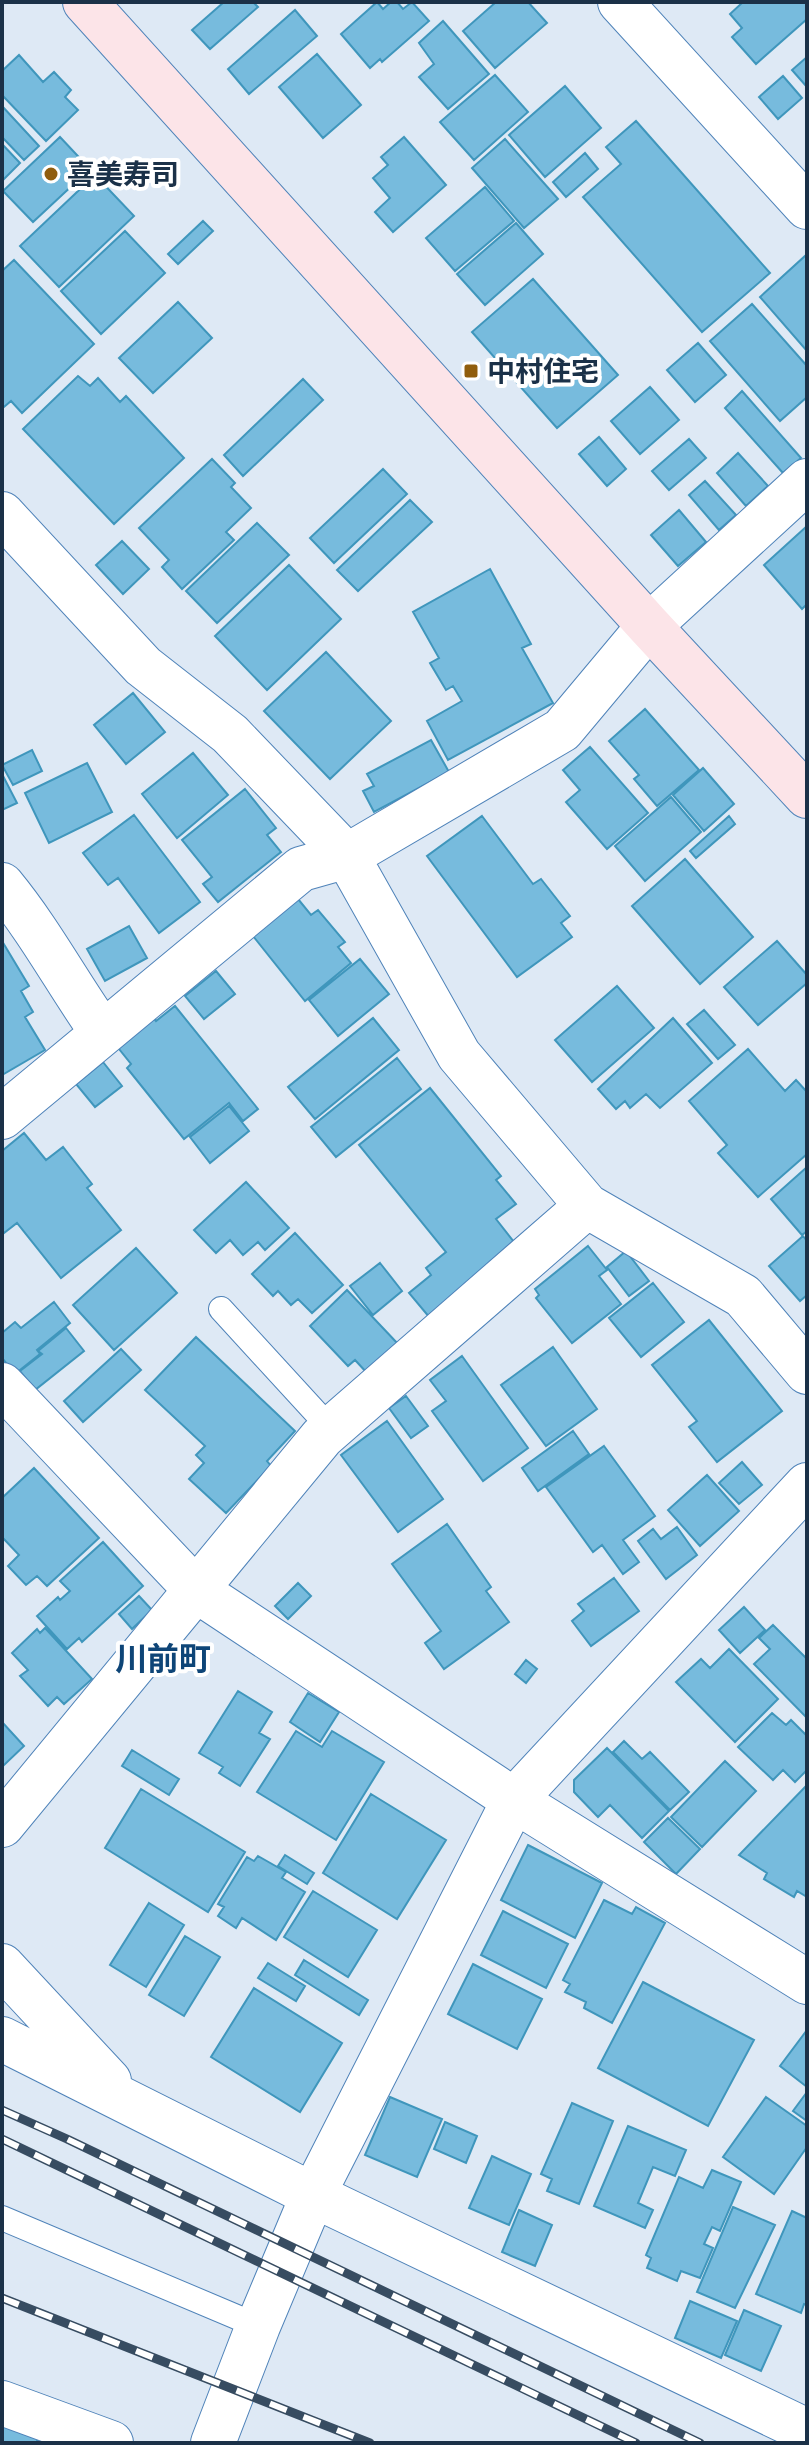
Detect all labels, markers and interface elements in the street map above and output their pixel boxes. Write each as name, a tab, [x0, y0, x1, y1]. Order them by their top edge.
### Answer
place label: 喜美寿司	[67, 157, 179, 191]
marker: 喜美寿司	[42, 165, 60, 183]
place label: 中村住宅	[487, 354, 599, 388]
marker: 中村住宅	[462, 362, 480, 380]
district label: 川前町	[115, 1639, 211, 1678]

